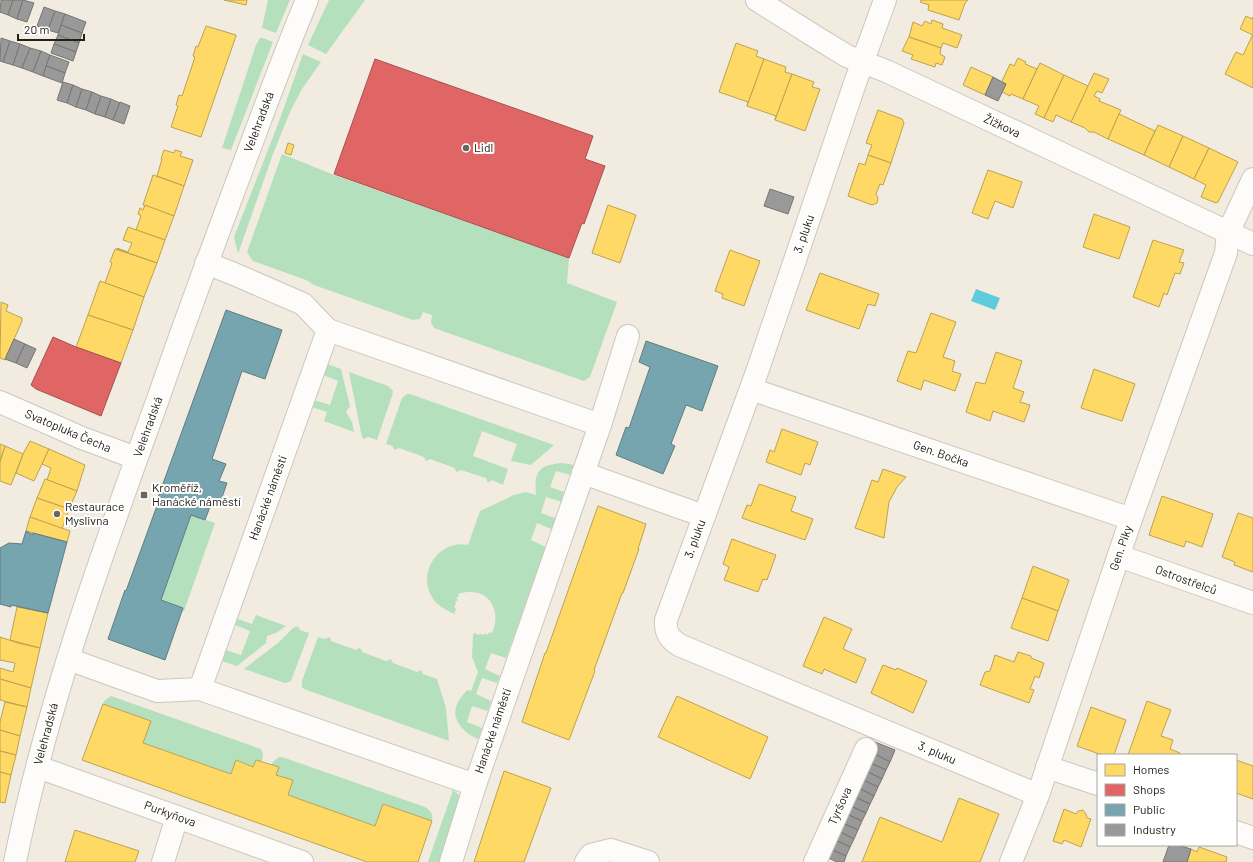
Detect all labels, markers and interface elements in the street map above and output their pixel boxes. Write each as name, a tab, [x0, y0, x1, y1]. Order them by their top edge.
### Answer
scale bar	[18, 16, 84, 42]
text: 20 m	[24, 22, 50, 36]
street label: Velehradská	[240, 90, 276, 154]
street label: Žižkova	[982, 111, 1023, 140]
place label: Lidl	[474, 140, 493, 154]
marker: Lidl	[461, 143, 471, 153]
street label: 3. pluku	[790, 212, 816, 255]
street label: Velehradská	[130, 395, 164, 459]
street label: Svatopluka Čecha	[23, 406, 114, 455]
street label: Gen. Bočka	[912, 437, 971, 469]
street label: Hanácké náměstí	[245, 453, 289, 542]
place label: Kroměříž, Hanácké náměstí	[152, 480, 241, 508]
marker: Kroměříž, Hanácké náměstí	[139, 490, 149, 500]
place label: Restaurace Myslivna	[65, 499, 124, 527]
marker: Restaurace Myslivna	[52, 509, 62, 519]
street label: 3. pluku	[681, 517, 708, 560]
street label: Gen. Píky	[1106, 523, 1134, 572]
street label: Ostrostřelců	[1154, 561, 1219, 597]
street label: Hanácké náměstí	[471, 686, 513, 775]
street label: Velehradská	[30, 701, 60, 766]
street label: 3. pluku	[916, 738, 959, 766]
legend	[1097, 754, 1237, 846]
text: Homes	[1133, 762, 1170, 776]
text: Shops	[1133, 782, 1166, 796]
street label: Tyršova	[825, 784, 854, 827]
street label: Purkyňova	[143, 797, 198, 829]
text: Public	[1133, 802, 1165, 816]
text: Industry	[1133, 822, 1176, 836]

